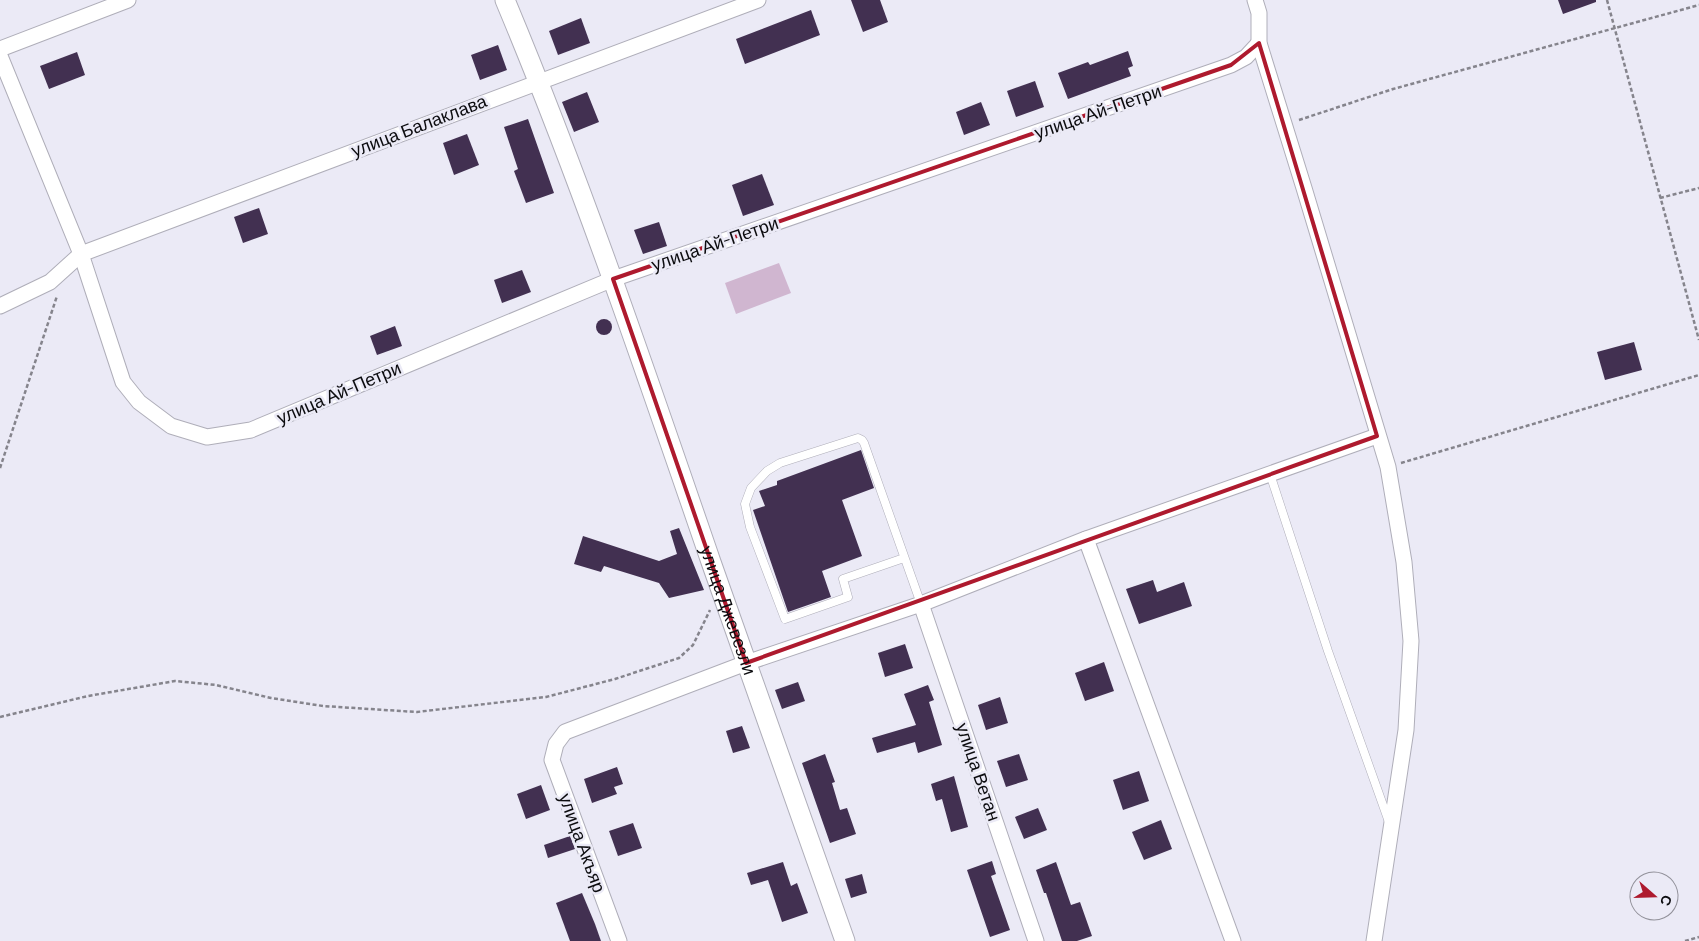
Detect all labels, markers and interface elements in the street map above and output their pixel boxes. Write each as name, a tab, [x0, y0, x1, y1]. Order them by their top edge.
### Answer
street label: улица Ай-Петри	[1031, 79, 1164, 143]
street label: улица Балаклава	[348, 89, 490, 161]
street label: улица Ай-Петри	[648, 211, 781, 275]
street label: улица Ай-Петри	[273, 356, 404, 428]
street label: улица Джевезли	[696, 543, 762, 678]
street label: улица Ветан	[952, 720, 1006, 824]
street label: улица Акъяр	[555, 790, 611, 895]
north arrow	[1629, 871, 1679, 921]
text: С	[1657, 893, 1676, 908]

